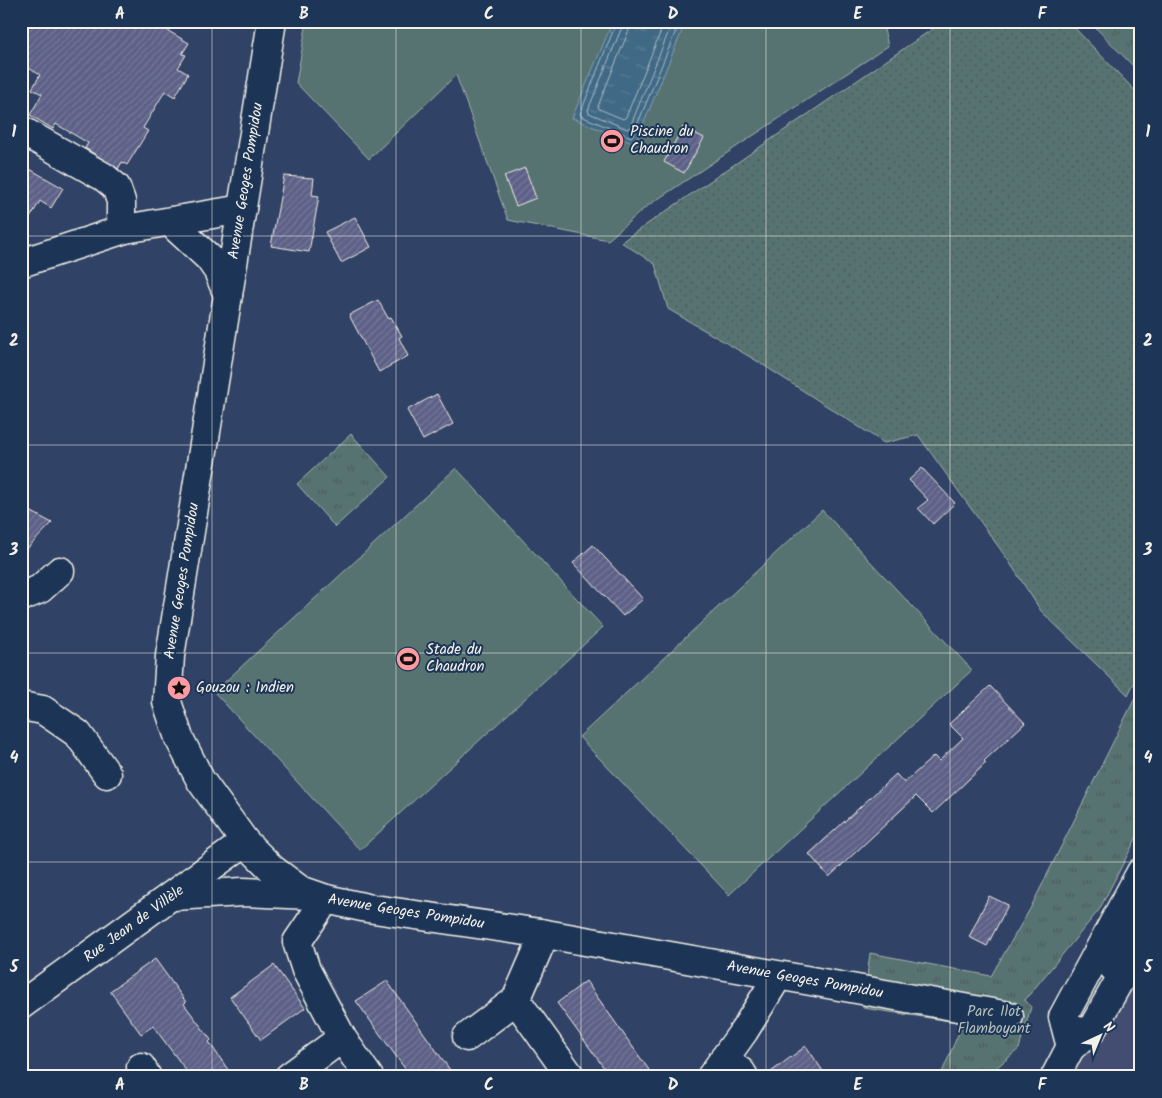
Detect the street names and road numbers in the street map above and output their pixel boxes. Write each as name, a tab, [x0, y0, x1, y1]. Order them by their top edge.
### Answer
street label: Avenue Geoges Pompidou	[222, 101, 270, 261]
street label: Avenue Geoges Pompidou	[158, 501, 206, 661]
street label: Rue Jean de Villèle	[79, 879, 190, 969]
street label: Avenue Geoges Pompidou	[326, 888, 486, 936]
street label: Avenue Geoges Pompidou	[725, 954, 885, 1006]

